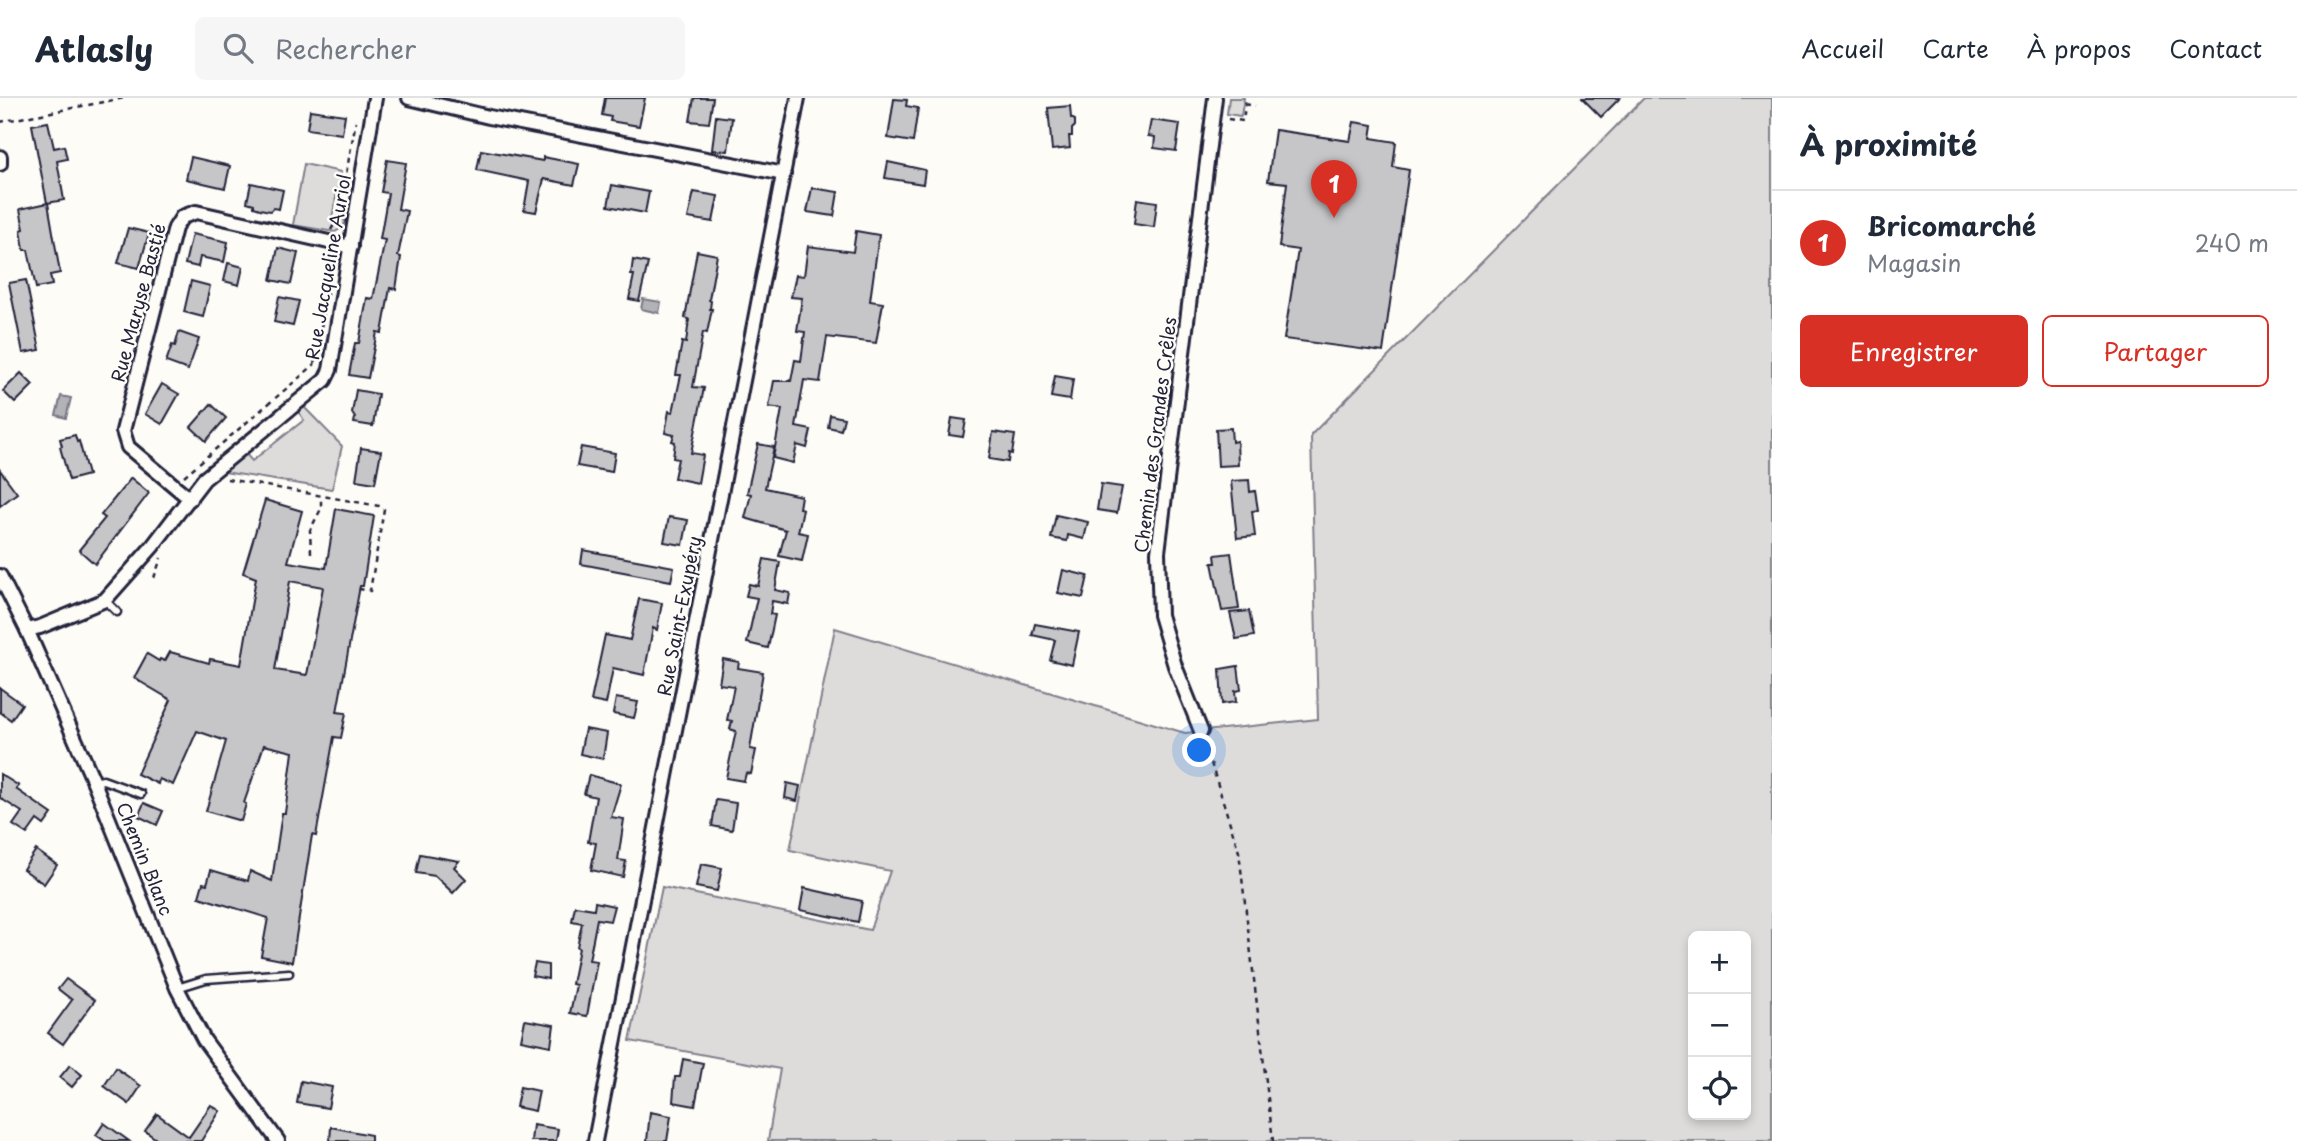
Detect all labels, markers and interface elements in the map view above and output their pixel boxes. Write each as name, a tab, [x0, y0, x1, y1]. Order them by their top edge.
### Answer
search box	[195, 17, 685, 80]
text: Atlasly	[35, 23, 153, 73]
icon: search	[219, 29, 257, 67]
text: Rechercher	[275, 29, 416, 68]
text: Accueil	[1801, 30, 1884, 66]
text: Carte	[1922, 30, 1989, 66]
text: À propos	[2027, 30, 2131, 66]
text: Contact	[2169, 30, 2262, 66]
text: À proximité	[1800, 121, 1977, 166]
pin: 1	[1311, 160, 1357, 218]
street label: Rue Jacqueline Auriol	[298, 172, 357, 362]
text: Bricomarché	[1867, 206, 2036, 245]
street label: Rue Maryse Bastié	[103, 220, 172, 385]
text: 1	[1818, 225, 1829, 260]
text: 240 m	[2195, 225, 2269, 260]
text: Magasin	[1867, 245, 1961, 280]
street label: Chemin des Grandes Crêles	[1127, 315, 1182, 554]
button: Enregistrer	[1800, 315, 2028, 387]
button: Partager	[2042, 315, 2269, 387]
street label: Rue Saint-Exupéry	[650, 533, 707, 698]
your location	[1182, 733, 1216, 767]
street label: Chemin Blanc	[110, 798, 180, 919]
map controls	[1688, 931, 1751, 1120]
button: +	[1688, 931, 1751, 994]
button: −	[1688, 994, 1751, 1057]
button: locate	[1688, 1057, 1751, 1120]

